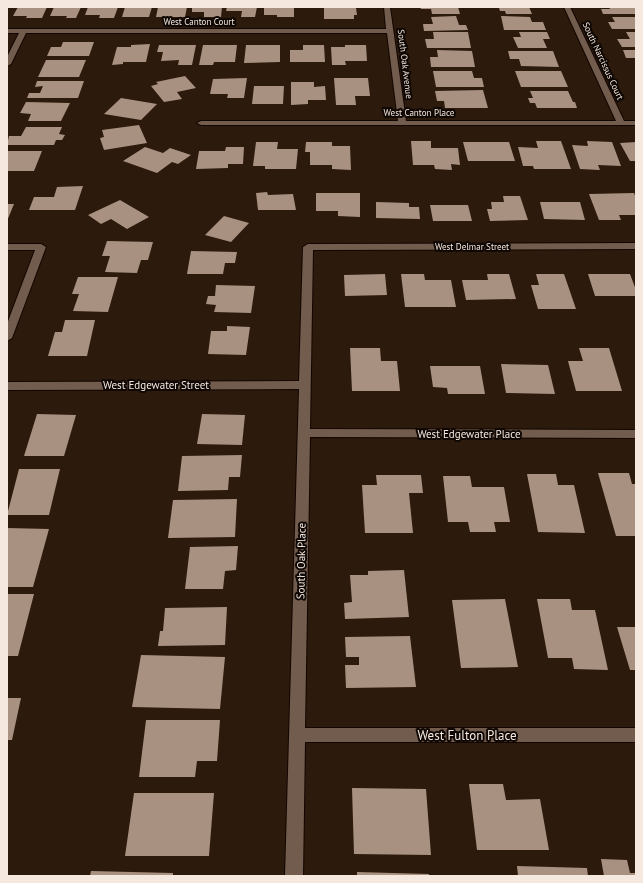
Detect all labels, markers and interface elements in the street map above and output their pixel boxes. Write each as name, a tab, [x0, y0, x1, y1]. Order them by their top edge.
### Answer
street label: West Canton Court	[163, 16, 235, 27]
street label: South Narcissus Court	[581, 20, 626, 101]
street label: South Oak Avenue	[396, 29, 415, 100]
street label: West Canton Place	[384, 107, 455, 118]
street label: West Delmar Street	[435, 241, 509, 252]
street label: West Edgewater Street	[103, 378, 209, 392]
street label: West Edgewater Place	[417, 427, 521, 441]
street label: South Oak Place	[293, 522, 309, 599]
street label: West Fulton Place	[417, 727, 517, 744]

